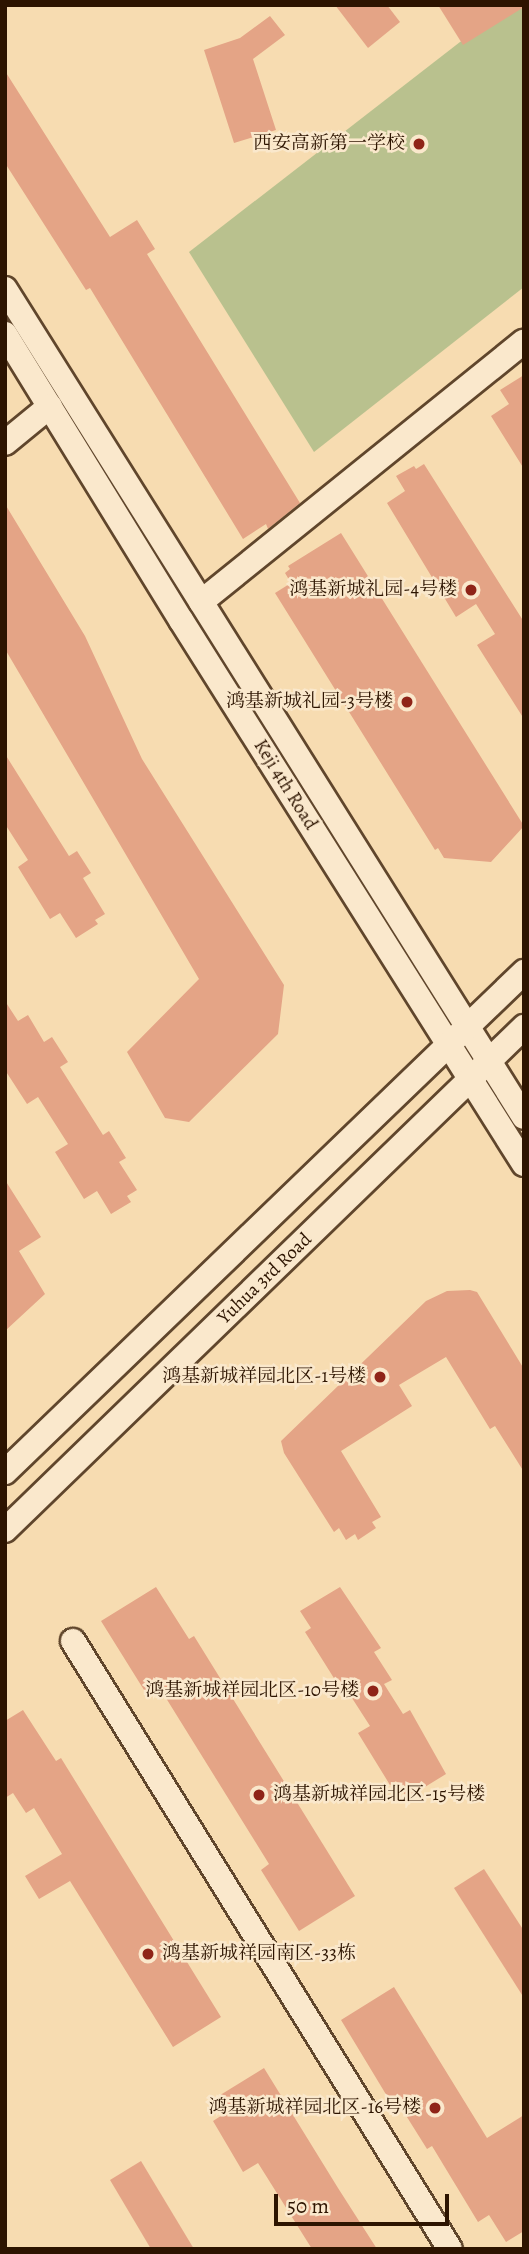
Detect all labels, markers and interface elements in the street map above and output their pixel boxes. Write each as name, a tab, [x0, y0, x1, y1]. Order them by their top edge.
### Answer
place label: 西安高新第一学校	[253, 133, 405, 155]
marker: 西安高新第一学校	[411, 136, 427, 152]
place label: 鸿基新城礼园-4号楼	[289, 579, 457, 601]
marker: 鸿基新城礼园-4号楼	[463, 582, 479, 598]
place label: 鸿基新城礼园-3号楼	[226, 691, 393, 713]
marker: 鸿基新城礼园-3号楼	[399, 694, 415, 710]
street label: Keji 4th Road	[248, 736, 322, 834]
street label: Yuhua 3rd Road	[213, 1229, 317, 1329]
place label: 鸿基新城祥园北区-1号楼	[162, 1366, 366, 1388]
marker: 鸿基新城祥园北区-1号楼	[372, 1369, 388, 1385]
place label: 鸿基新城祥园北区-10号楼	[145, 1680, 359, 1702]
marker: 鸿基新城祥园北区-10号楼	[365, 1683, 381, 1699]
place label: 鸿基新城祥园北区-15号楼	[273, 1784, 485, 1806]
marker: 鸿基新城祥园北区-15号楼	[251, 1787, 267, 1803]
place label: 鸿基新城祥园南区-33栋	[162, 1943, 356, 1965]
marker: 鸿基新城祥园南区-33栋	[140, 1946, 156, 1962]
place label: 鸿基新城祥园北区-16号楼	[209, 2097, 421, 2119]
marker: 鸿基新城祥园北区-16号楼	[427, 2100, 443, 2116]
scale bar	[277, 2180, 452, 2224]
text: 50 m	[287, 2192, 329, 2220]

